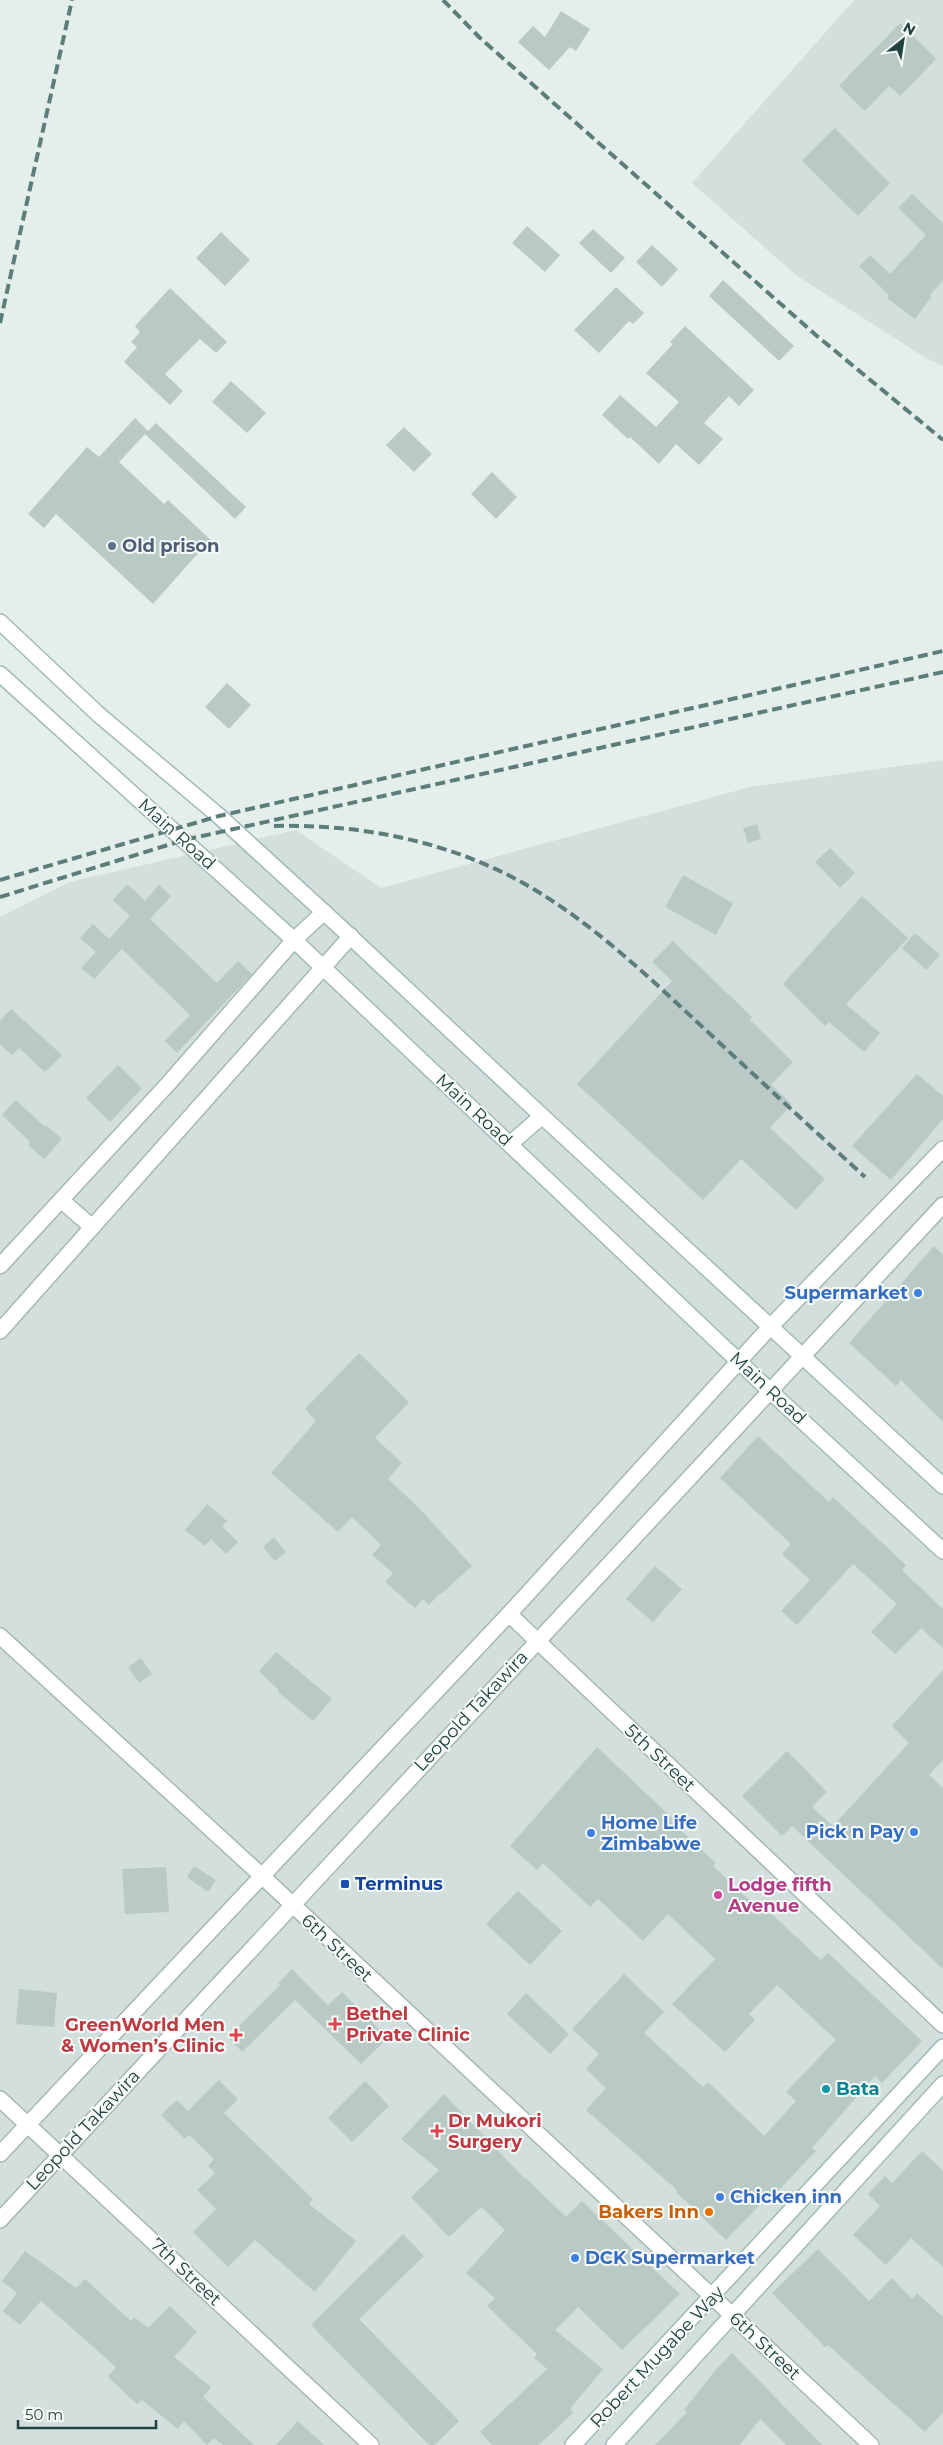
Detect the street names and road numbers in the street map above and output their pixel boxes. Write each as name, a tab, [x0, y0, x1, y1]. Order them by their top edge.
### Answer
street label: Main Road	[134, 794, 220, 874]
street label: Main Road	[431, 1069, 517, 1151]
street label: Main Road	[725, 1347, 811, 1429]
street label: Leopold Takawira	[409, 1646, 533, 1776]
street label: 5th Street	[620, 1720, 700, 1796]
street label: 6th Street	[297, 1909, 377, 1987]
street label: Leopold Takawira	[21, 2065, 145, 2195]
street label: 7th Street	[146, 2234, 226, 2310]
street label: Robert Mugabe Way	[586, 2281, 729, 2433]
street label: 6th Street	[725, 2307, 805, 2385]

